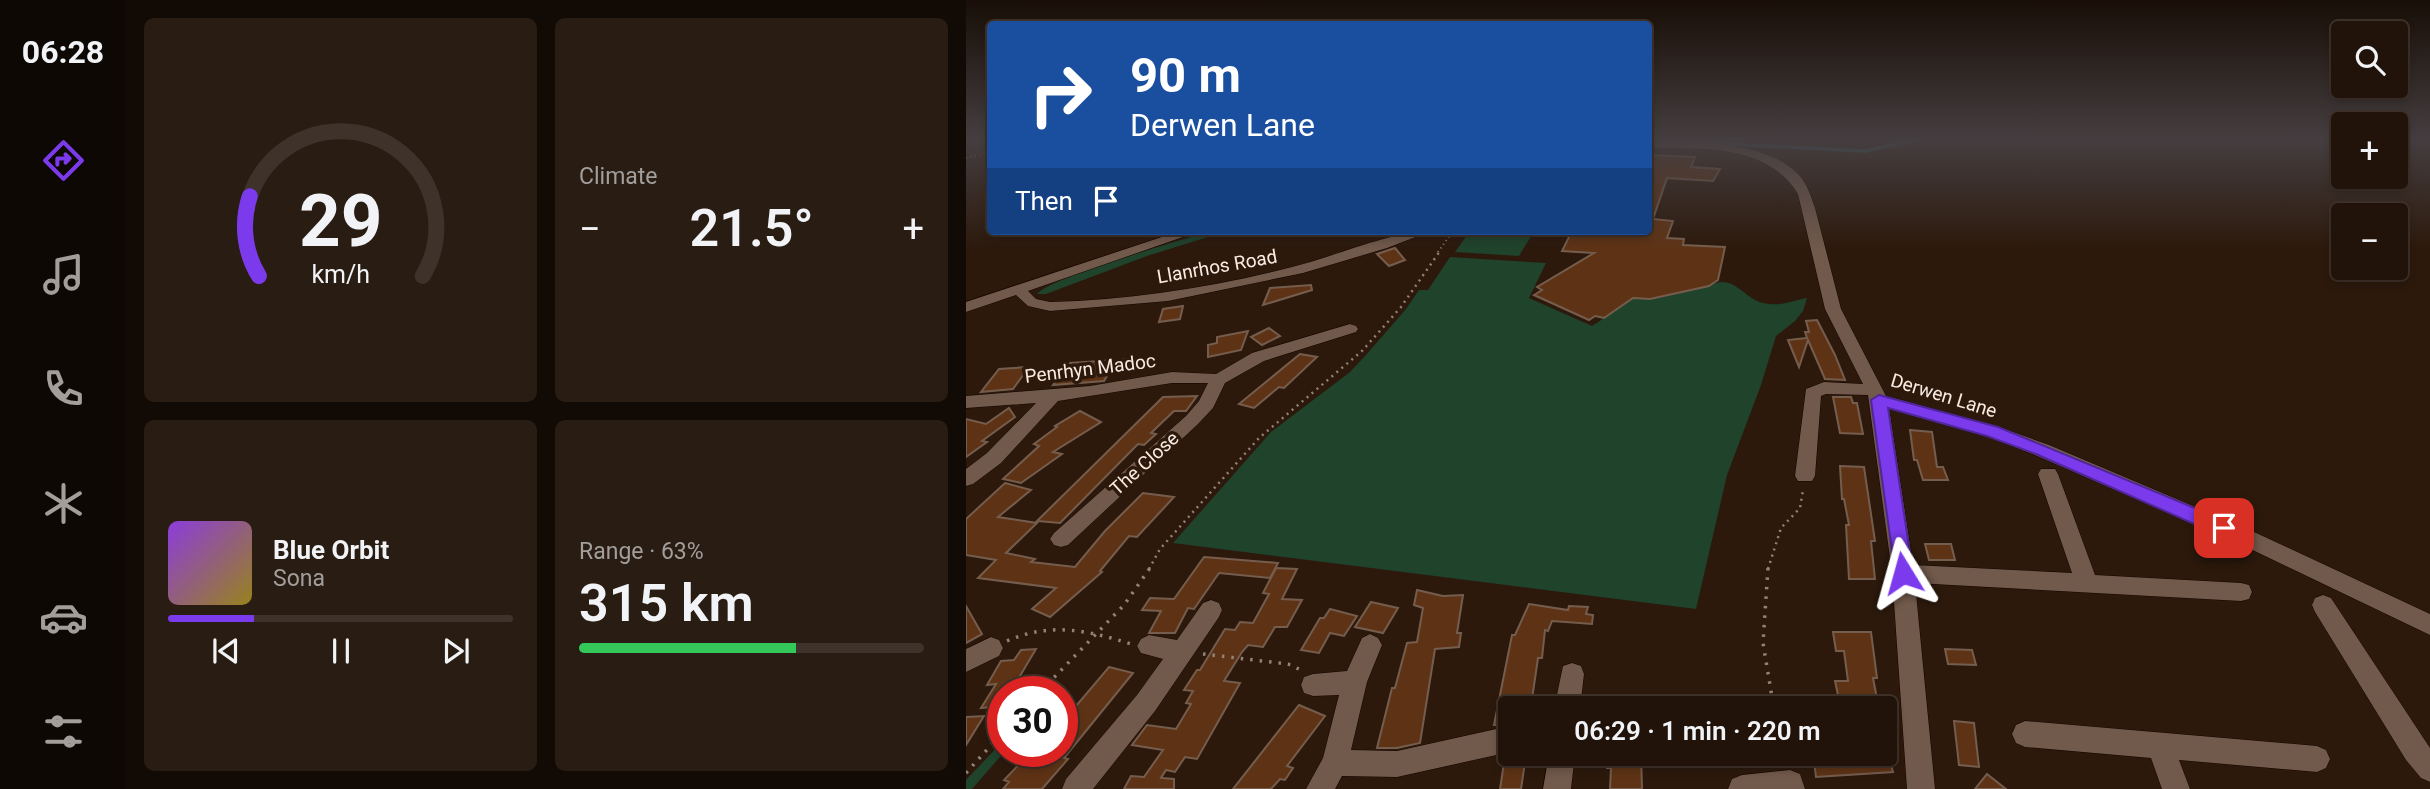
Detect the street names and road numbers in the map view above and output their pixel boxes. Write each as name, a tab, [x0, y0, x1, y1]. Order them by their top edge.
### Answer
street label: Llanrhos Road	[1155, 245, 1279, 288]
street label: Penrhyn Madoc	[1023, 349, 1157, 388]
street label: Derwen Lane	[1888, 368, 2000, 423]
street label: The Close	[1105, 427, 1183, 500]

